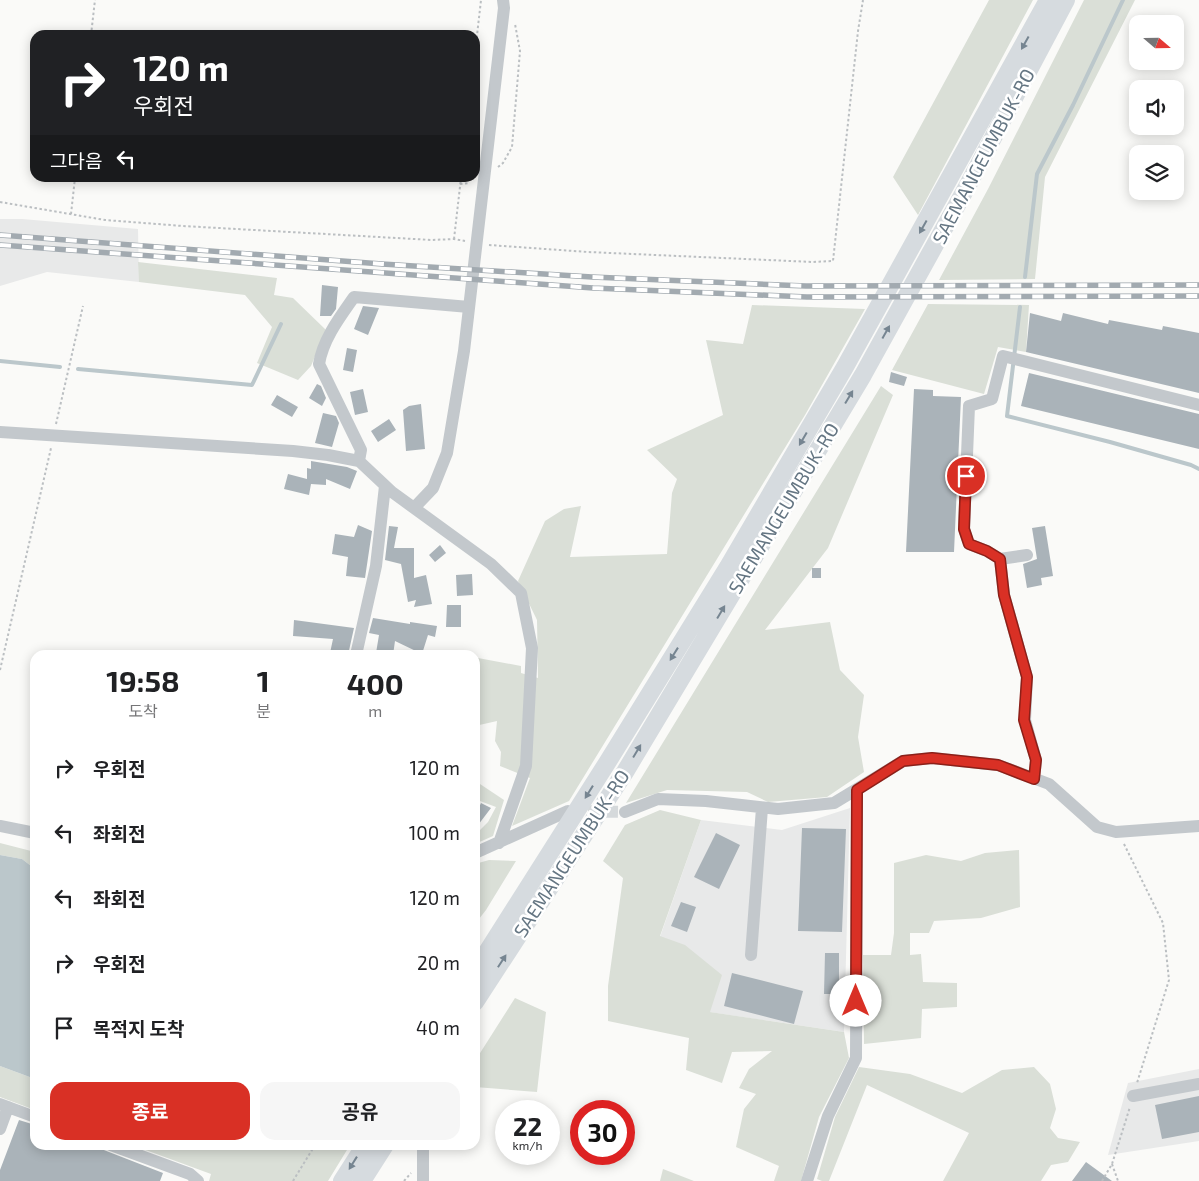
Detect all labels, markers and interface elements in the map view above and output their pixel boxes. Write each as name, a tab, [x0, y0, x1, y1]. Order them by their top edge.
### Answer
north arrow	[1129, 15, 1184, 70]
map controls	[1129, 15, 1184, 200]
one-way arrow	[1021, 35, 1029, 50]
text: 120 m	[133, 46, 229, 88]
icon: right	[50, 50, 115, 115]
street label: SAEMANGEUMBUK-RO	[927, 64, 1039, 248]
button: sound	[1129, 80, 1184, 135]
text: 우회전	[133, 92, 194, 118]
icon: left	[112, 145, 140, 173]
button: layers	[1129, 145, 1184, 200]
text: 그다음	[50, 149, 102, 172]
one-way arrow	[919, 220, 927, 234]
one-way arrow	[882, 326, 891, 339]
one-way arrow	[845, 391, 854, 404]
street label: SAEMANGEUMBUK-RO	[723, 418, 843, 598]
one-way arrow	[798, 433, 807, 446]
pin	[945, 455, 987, 497]
icon: arrive	[952, 462, 980, 490]
one-way arrow	[716, 605, 725, 618]
one-way arrow	[670, 647, 679, 660]
text: 19:58	[106, 662, 180, 698]
text: 1	[257, 662, 270, 698]
text: 400	[347, 665, 404, 701]
text: 도착	[128, 701, 158, 720]
text: 분	[256, 701, 271, 720]
text: m	[368, 701, 382, 720]
one-way arrow	[633, 745, 642, 758]
icon: right	[50, 754, 78, 782]
text: 120 m	[409, 756, 460, 779]
text: 우회전	[93, 757, 145, 780]
street label: SAEMANGEUMBUK-RO	[508, 765, 634, 941]
one-way arrow	[584, 785, 594, 799]
icon: left	[50, 819, 78, 847]
text: 100 m	[409, 821, 460, 844]
text: 좌회전	[93, 822, 145, 845]
icon: left	[50, 884, 78, 912]
text: 120 m	[409, 886, 460, 909]
text: 좌회전	[93, 887, 145, 910]
icon: right	[50, 949, 78, 977]
text: 20 m	[417, 951, 460, 974]
text: 우회전	[93, 952, 145, 975]
one-way arrow	[497, 954, 506, 968]
position arrow	[829, 974, 881, 1026]
icon: arrive	[50, 1014, 78, 1042]
text: 40 m	[416, 1016, 460, 1039]
text: 목적지 도착	[93, 1017, 185, 1040]
button: 종료	[50, 1082, 250, 1140]
button: 공유	[260, 1082, 460, 1140]
speed limit sign: 30	[570, 1100, 635, 1165]
text: 22	[513, 1111, 542, 1141]
text: km/h	[513, 1138, 542, 1152]
one-way arrow	[348, 1156, 358, 1170]

